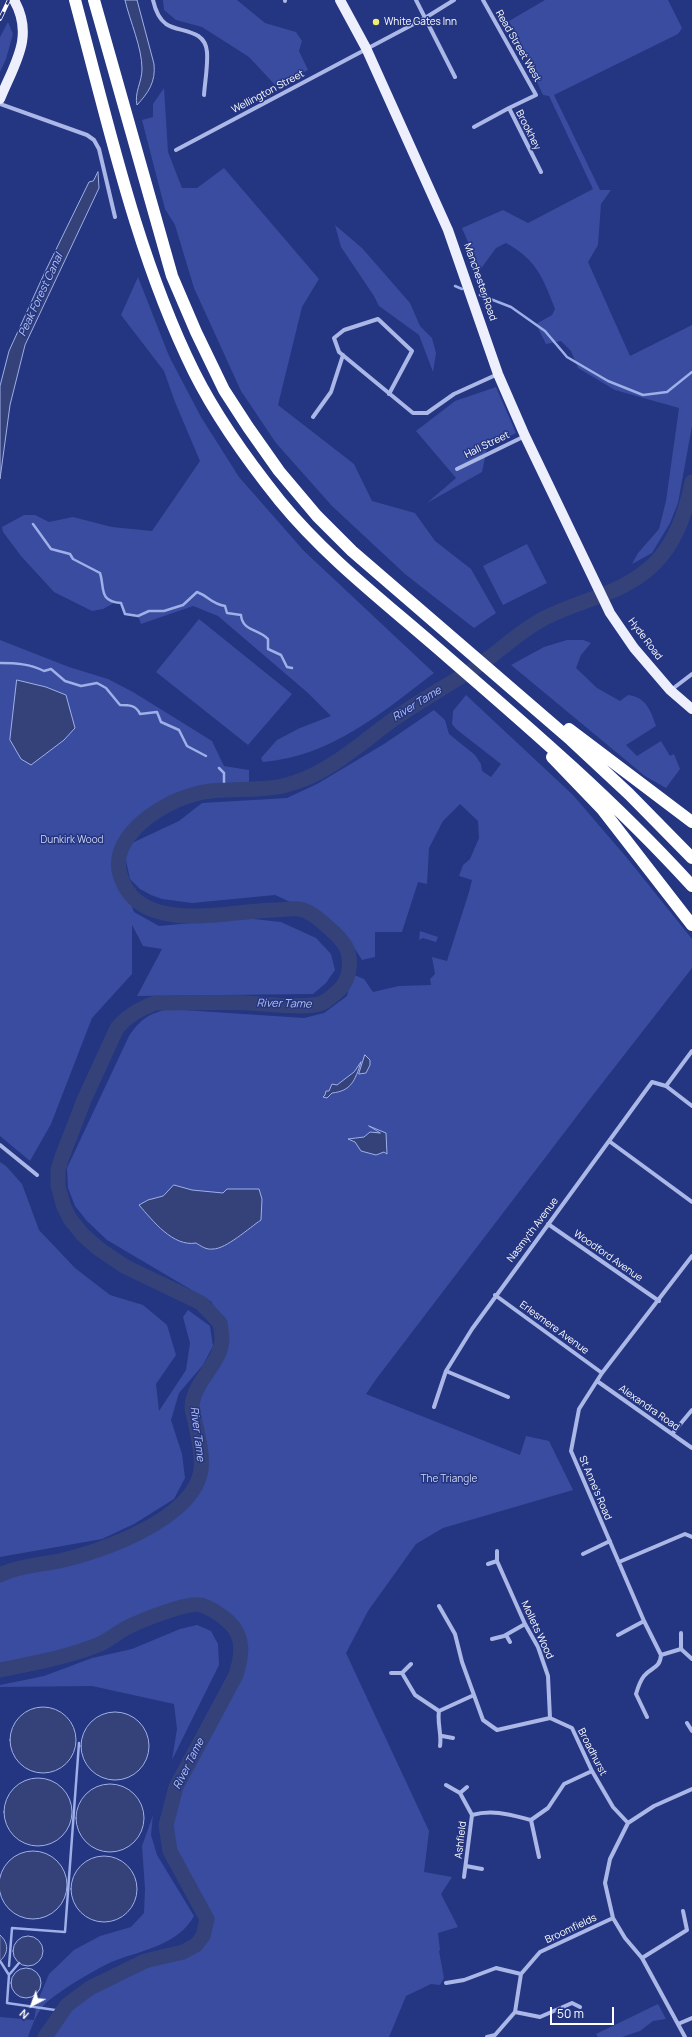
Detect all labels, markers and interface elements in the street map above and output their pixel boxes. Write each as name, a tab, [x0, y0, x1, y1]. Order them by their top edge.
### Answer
street label: Read Street West	[493, 8, 543, 84]
place label: White Gates Inn	[384, 16, 457, 28]
marker: White Gates Inn	[371, 17, 381, 27]
street label: Wellington Street	[230, 68, 306, 116]
street label: Brookhey	[513, 108, 543, 152]
street label: Manchester Road	[461, 242, 499, 322]
water label: Peak Forest Canal	[16, 251, 66, 339]
street label: Hall Street	[463, 429, 511, 461]
street label: Hyde Road	[625, 616, 665, 662]
water label: River Tame	[390, 684, 444, 724]
park label: Dunkirk Wood	[41, 834, 103, 846]
water label: River Tame	[256, 997, 312, 1011]
street label: Nasmyth Avenue	[505, 1195, 561, 1265]
street label: Woodford Avenue	[571, 1228, 645, 1284]
street label: Erlesmere Avenue	[517, 1299, 591, 1357]
street label: Alexandra Road	[616, 1383, 682, 1433]
water label: River Tame	[187, 1406, 207, 1462]
street label: St Anne's Road	[576, 1454, 614, 1522]
park label: The Triangle	[421, 1473, 477, 1485]
street label: Mollets Wood	[518, 1599, 556, 1661]
street label: Broadhurst	[575, 1726, 609, 1778]
water label: River Tame	[171, 1736, 207, 1792]
street label: Ashfield	[453, 1821, 469, 1859]
street label: Broomfields	[543, 1912, 599, 1946]
north arrow	[12, 1985, 52, 2025]
scale bar	[552, 1999, 616, 2025]
text: 50 m	[557, 2005, 584, 2022]
text: N	[16, 2006, 32, 2023]

